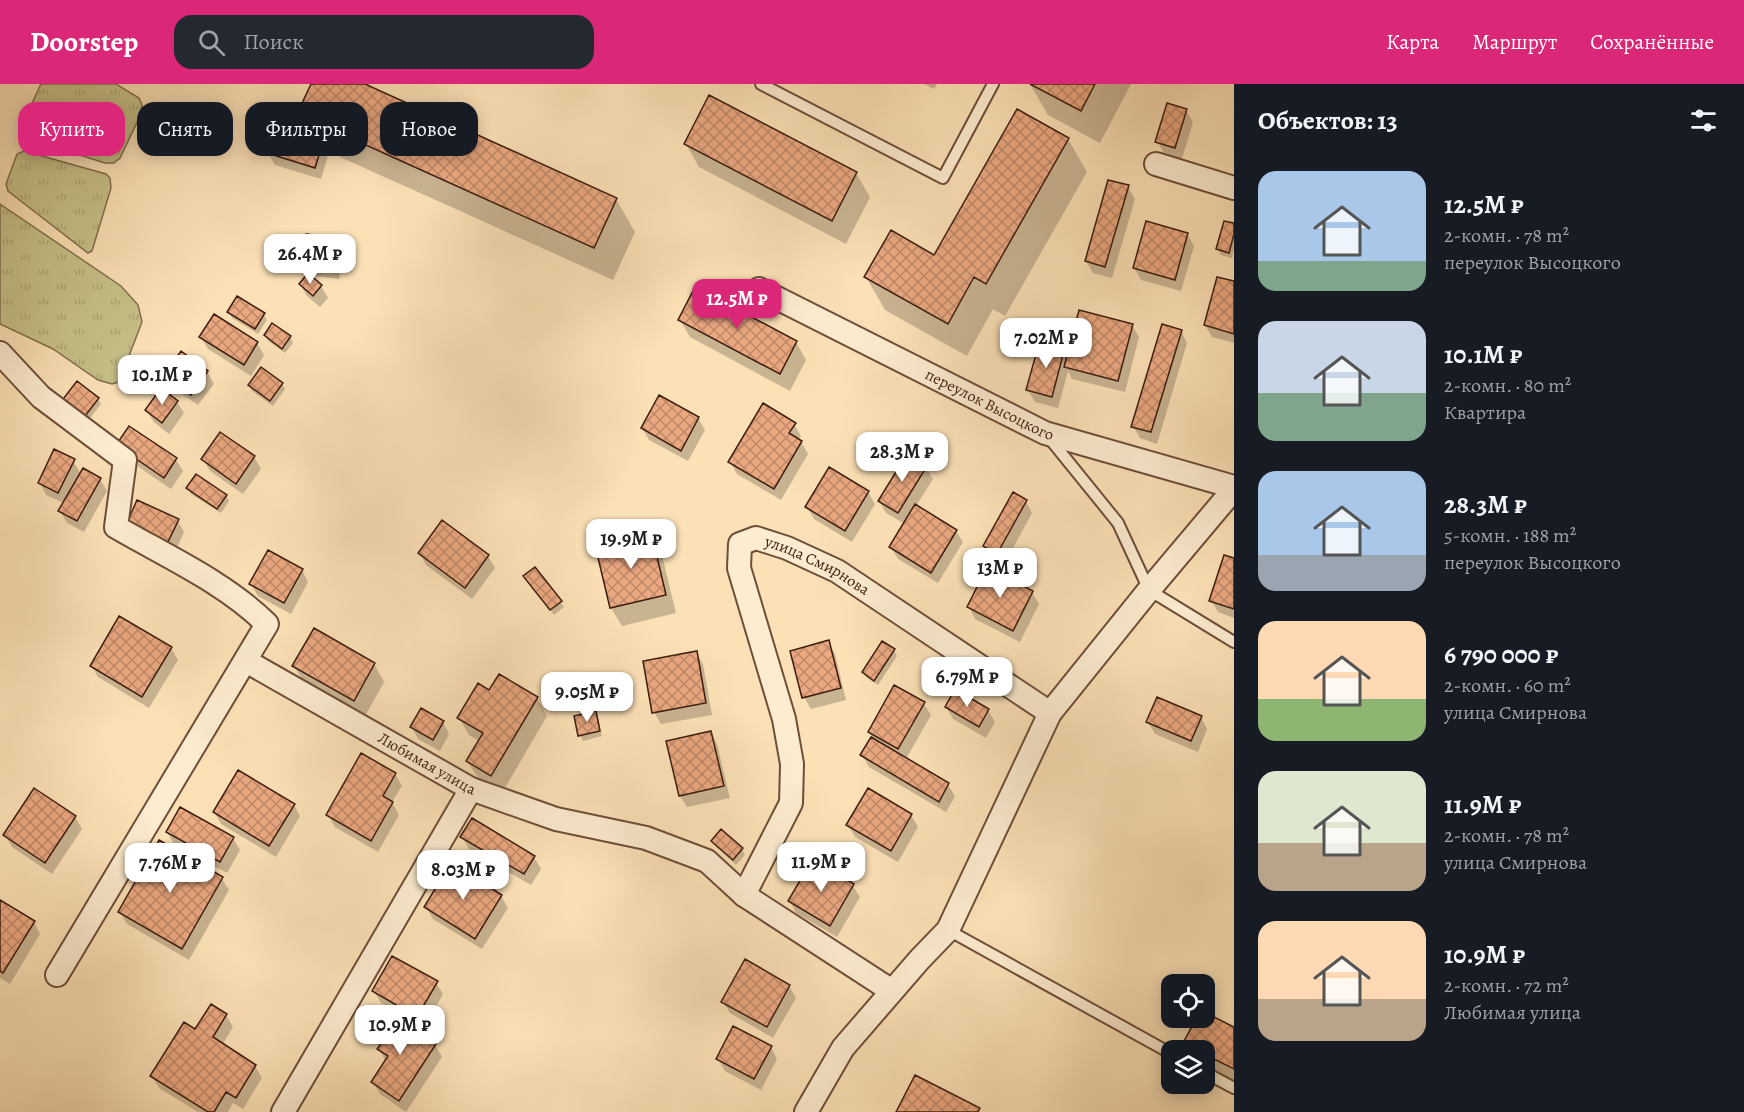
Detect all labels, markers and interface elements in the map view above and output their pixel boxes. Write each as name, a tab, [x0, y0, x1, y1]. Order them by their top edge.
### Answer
search box	[174, 15, 594, 69]
text: Doorstep	[30, 23, 138, 61]
icon: search	[195, 26, 228, 59]
text: Поиск	[243, 27, 304, 57]
text: Карта	[1386, 28, 1439, 56]
text: Маршрут	[1472, 28, 1557, 56]
text: Сохранённые	[1590, 28, 1714, 56]
chip: Купить	[18, 102, 125, 156]
chip: Снять	[137, 102, 233, 156]
chip: Фильтры	[245, 102, 368, 156]
chip: Новое	[380, 102, 478, 156]
text: Объектов: 13	[1258, 103, 1398, 138]
icon: filters	[1687, 104, 1720, 137]
text: 12.5M ₽	[1444, 187, 1524, 222]
icon: home	[1306, 195, 1378, 267]
text: 2-комн. · 78 m²	[1444, 222, 1569, 249]
pin: 26.4M ₽	[255, 234, 365, 285]
text: 26.4M ₽	[278, 240, 342, 267]
text: переулок Высоцкого	[1444, 249, 1621, 276]
pin: 12.5M ₽	[682, 279, 792, 330]
text: 12.5M ₽	[706, 285, 768, 312]
pin: 7.02M ₽	[991, 318, 1101, 369]
text: 7.02M ₽	[1014, 324, 1078, 351]
text: 10.1M ₽	[1444, 337, 1522, 372]
icon: home	[1306, 345, 1378, 417]
pin: 10.1M ₽	[107, 355, 217, 406]
text: 10.1M ₽	[132, 361, 192, 388]
street label: переулок Высоцкого	[921, 363, 1056, 446]
text: 2-комн. · 80 m²	[1444, 372, 1571, 399]
text: Квартира	[1444, 399, 1526, 426]
pin: 28.3M ₽	[847, 432, 957, 483]
text: 28.3M ₽	[870, 438, 934, 465]
text: 28.3M ₽	[1444, 487, 1527, 522]
icon: home	[1306, 495, 1378, 567]
pin: 19.9M ₽	[576, 519, 686, 570]
text: 5-комн. · 188 m²	[1444, 522, 1576, 549]
text: 19.9M ₽	[600, 525, 662, 552]
street label: улица Смирнова	[761, 530, 874, 601]
pin: 13M ₽	[958, 548, 1042, 599]
text: переулок Высоцкого	[1444, 549, 1621, 576]
text: 13M ₽	[977, 554, 1023, 581]
text: 6 790 000 ₽	[1444, 637, 1558, 672]
icon: home	[1306, 645, 1378, 717]
pin: 6.79M ₽	[912, 657, 1022, 708]
text: 6.79M ₽	[935, 663, 999, 690]
pin: 9.05M ₽	[532, 672, 642, 723]
text: 2-комн. · 60 m²	[1444, 672, 1571, 699]
text: 9.05M ₽	[555, 678, 619, 705]
text: улица Смирнова	[1444, 699, 1587, 726]
street label: Любимая улица	[374, 727, 479, 801]
text: 11.9M ₽	[1444, 787, 1521, 822]
icon: home	[1306, 795, 1378, 867]
text: 2-комн. · 78 m²	[1444, 822, 1569, 849]
pin: 11.9M ₽	[766, 842, 876, 893]
pin: 7.76M ₽	[115, 843, 225, 894]
text: 11.9M ₽	[791, 848, 851, 875]
text: 7.76M ₽	[139, 849, 201, 876]
text: улица Смирнова	[1444, 849, 1587, 876]
pin: 8.03M ₽	[408, 850, 518, 901]
text: 8.03M ₽	[431, 856, 495, 883]
text: 10.9M ₽	[1444, 937, 1525, 972]
icon: home	[1306, 945, 1378, 1017]
text: 2-комн. · 72 m²	[1444, 972, 1569, 999]
map controls	[1161, 974, 1215, 1094]
button: locate	[1161, 974, 1215, 1028]
text: Любимая улица	[1444, 999, 1581, 1026]
pin: 10.9M ₽	[345, 1005, 455, 1056]
text: 10.9M ₽	[369, 1011, 431, 1038]
button: layers	[1161, 1040, 1215, 1094]

